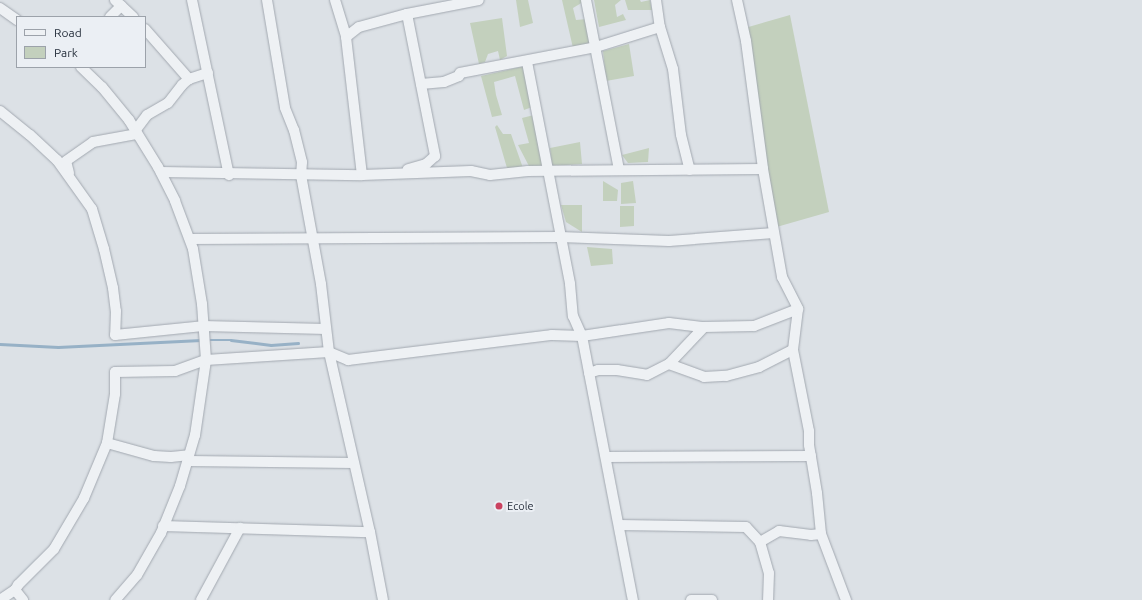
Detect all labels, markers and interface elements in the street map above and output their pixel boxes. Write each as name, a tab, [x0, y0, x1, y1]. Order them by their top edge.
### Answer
legend	[16, 16, 146, 68]
text: Road	[54, 26, 82, 39]
text: Park	[54, 46, 78, 59]
place label: Ecole	[507, 499, 534, 513]
marker: Ecole	[494, 501, 504, 511]

